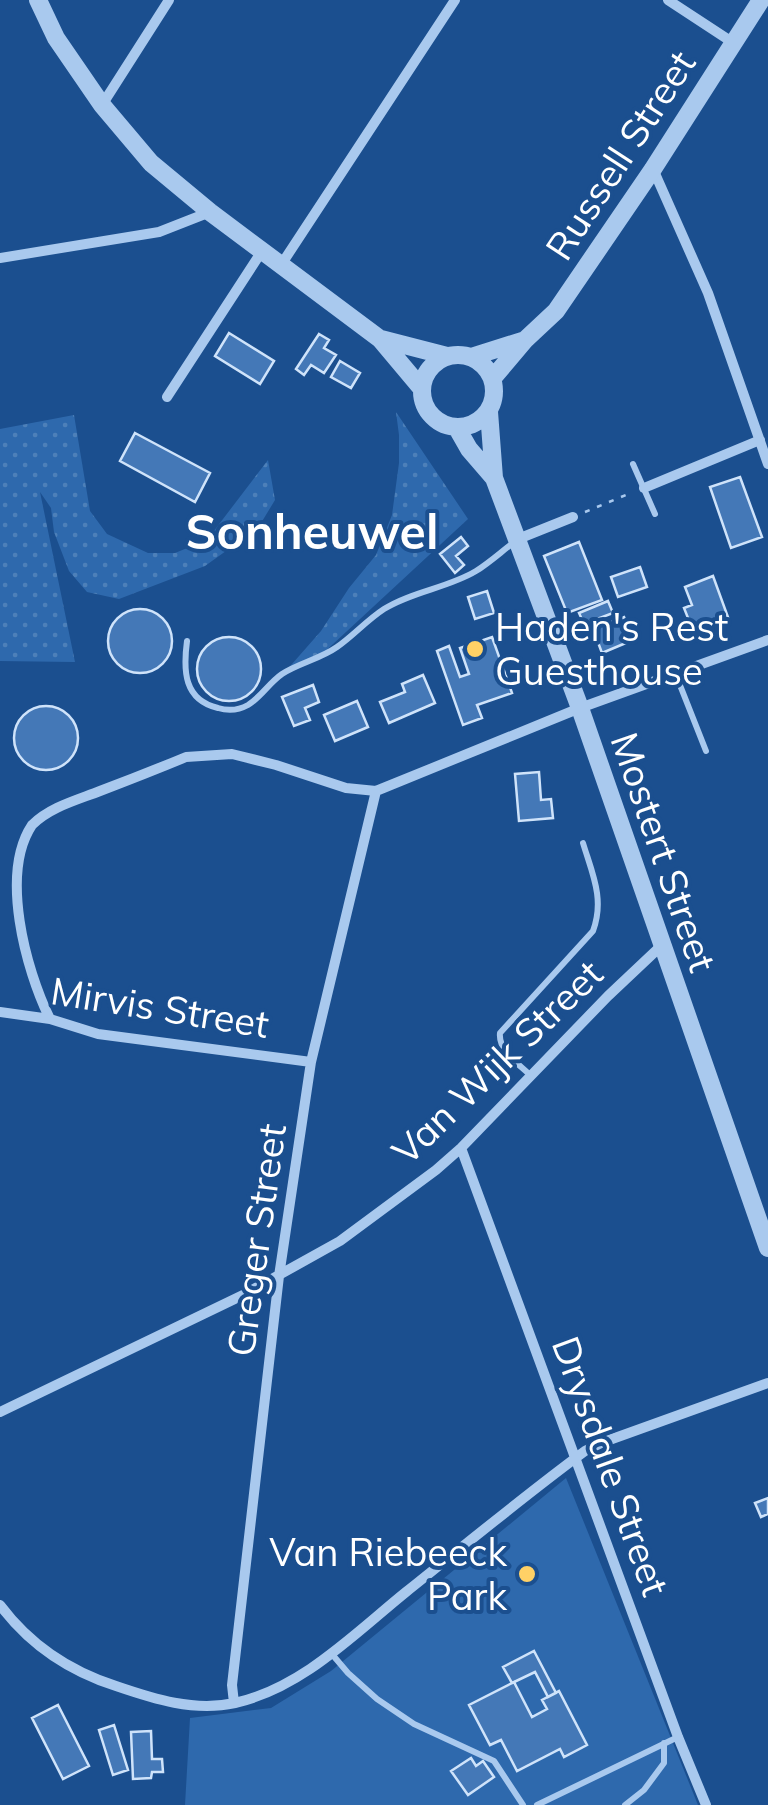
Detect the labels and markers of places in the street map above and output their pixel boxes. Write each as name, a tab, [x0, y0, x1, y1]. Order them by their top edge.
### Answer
place label: Haden's Rest Guesthouse	[495, 603, 728, 695]
marker: Haden's Rest Guesthouse	[464, 638, 486, 660]
place label: Van Riebeeck Park	[269, 1528, 507, 1620]
marker: Van Riebeeck Park	[516, 1563, 538, 1585]

